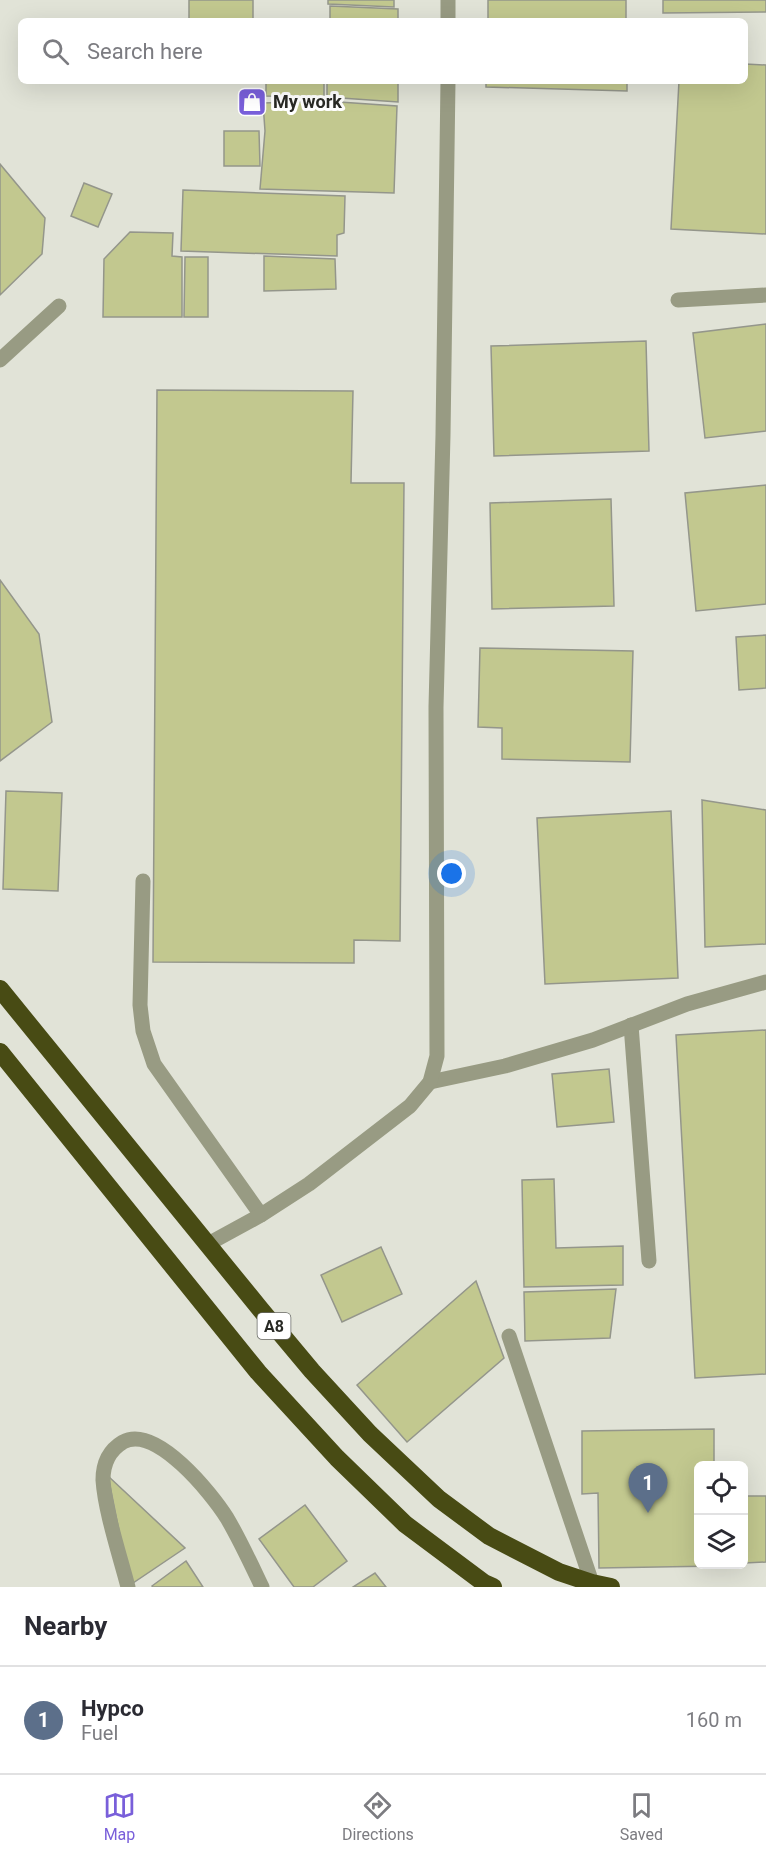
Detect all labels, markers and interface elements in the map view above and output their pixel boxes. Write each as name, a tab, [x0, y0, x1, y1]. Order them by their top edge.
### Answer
search box	[18, 18, 748, 84]
icon: search	[39, 35, 72, 68]
text: Search here	[87, 39, 203, 64]
shop icon: My work	[236, 86, 268, 118]
place label: My work	[273, 91, 342, 112]
your location	[437, 859, 466, 888]
road number: A8	[258, 1313, 290, 1339]
map controls	[694, 1461, 748, 1569]
button: locate	[694, 1461, 748, 1515]
pin: 1	[628, 1464, 668, 1513]
button: layers	[694, 1515, 748, 1569]
text: Nearby	[24, 1611, 107, 1641]
text: Hypco	[81, 1696, 144, 1721]
text: 1	[38, 1708, 49, 1732]
text: 160 m	[686, 1708, 742, 1732]
text: Fuel	[81, 1721, 118, 1745]
tab: Map	[103, 1789, 136, 1844]
tab: Directions	[342, 1789, 414, 1844]
tab: Saved	[620, 1789, 663, 1844]

